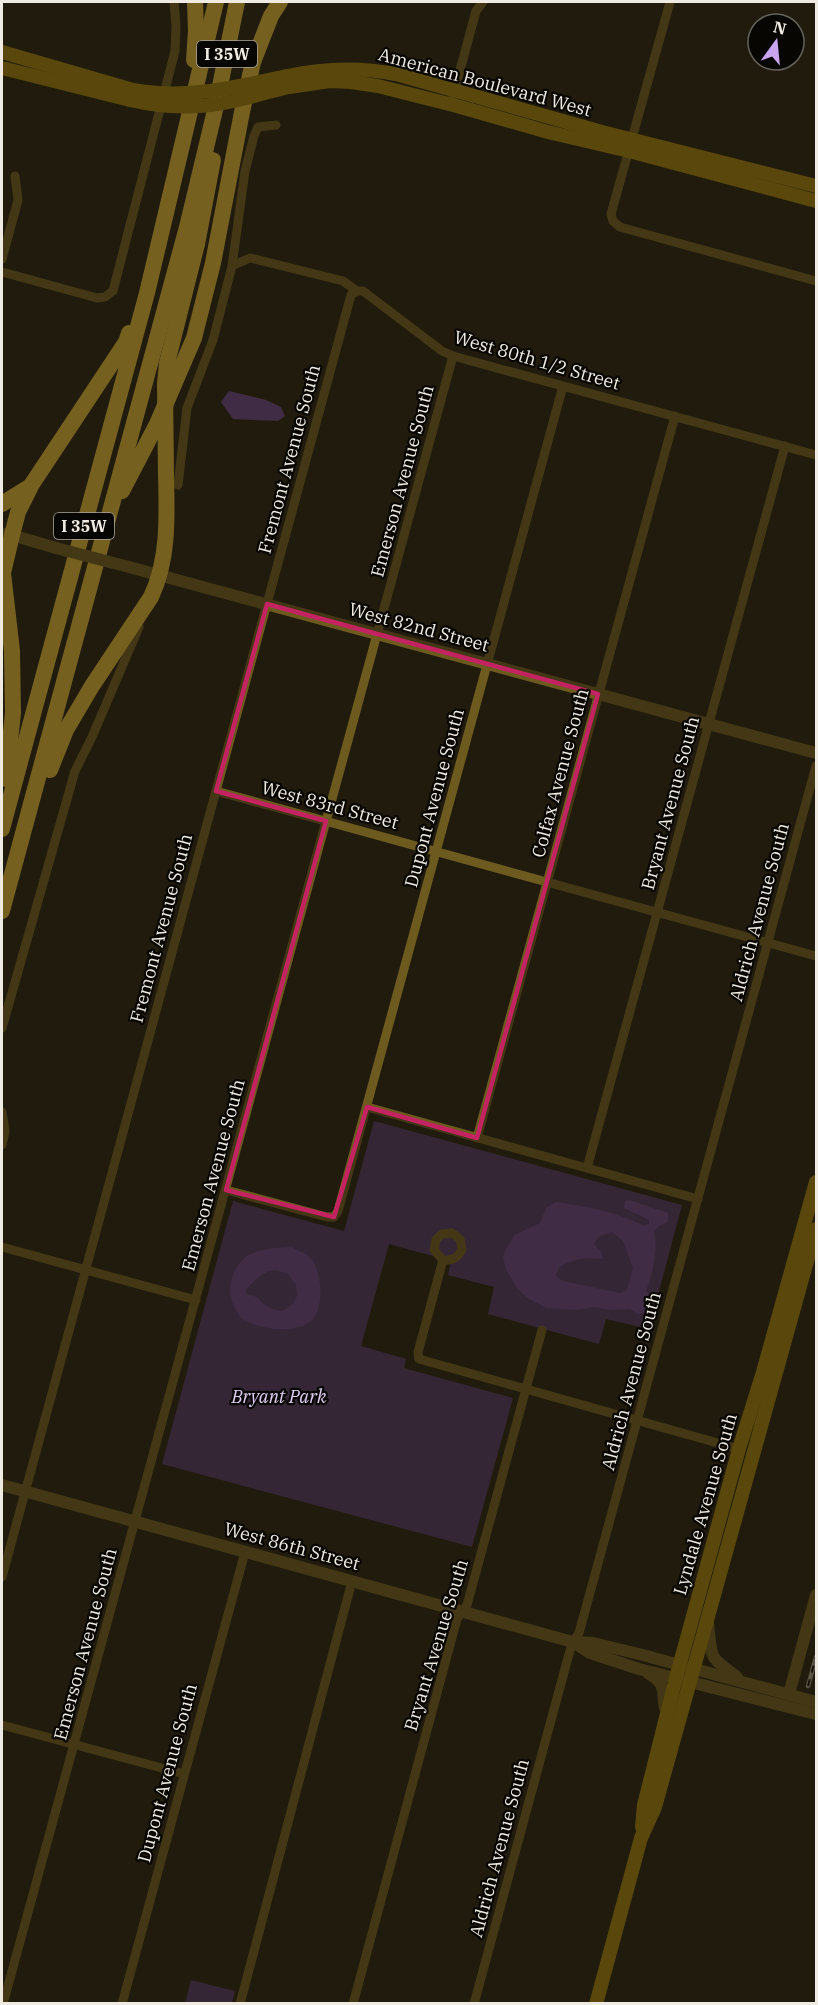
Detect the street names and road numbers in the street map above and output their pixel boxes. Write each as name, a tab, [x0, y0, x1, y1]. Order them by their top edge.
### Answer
road number: I 35W	[197, 41, 257, 67]
street label: American Boulevard West	[376, 42, 594, 122]
street label: West 80th 1/2 Street	[451, 325, 623, 395]
street label: Fremont Avenue South	[253, 362, 325, 556]
street label: Emerson Avenue South	[365, 382, 439, 580]
road number: I 35W	[54, 513, 114, 539]
street label: West 82nd Street	[346, 597, 492, 657]
street label: Colfax Avenue South	[526, 686, 594, 860]
street label: Dupont Avenue South	[399, 706, 469, 890]
street label: Bryant Avenue South	[636, 714, 704, 892]
street label: West 83rd Street	[259, 776, 401, 834]
street label: Aldrich Avenue South	[724, 820, 794, 1004]
street label: Fremont Avenue South	[125, 831, 197, 1025]
street label: Emerson Avenue South	[176, 1076, 250, 1274]
street label: Aldrich Avenue South	[596, 1289, 666, 1473]
street label: Lyndale Avenue South	[668, 1410, 742, 1598]
street label: West 86th Street	[222, 1517, 362, 1575]
street label: Emerson Avenue South	[48, 1545, 122, 1743]
street label: Bryant Avenue South	[399, 1556, 473, 1734]
street label: Dupont Avenue South	[132, 1681, 202, 1865]
street label: Aldrich Avenue South	[464, 1756, 534, 1940]

